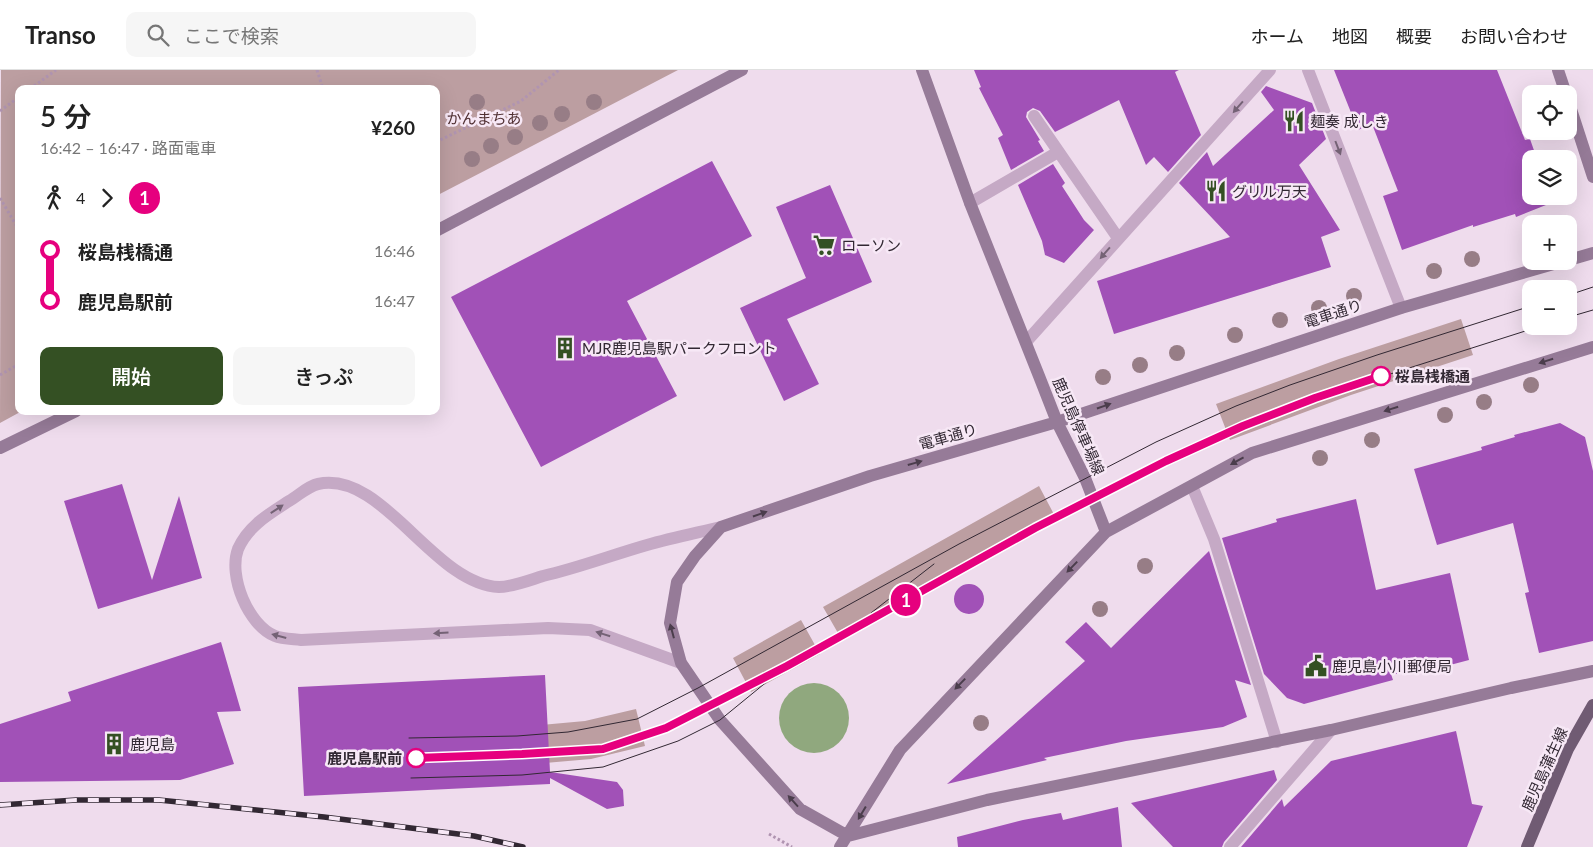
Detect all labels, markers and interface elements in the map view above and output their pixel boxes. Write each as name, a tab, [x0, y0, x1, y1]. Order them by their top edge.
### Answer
search box	[126, 12, 476, 57]
text: Transo	[25, 20, 96, 49]
icon: search	[144, 21, 172, 49]
text: ここで検索	[184, 24, 279, 47]
text: ホーム	[1251, 25, 1304, 47]
text: 地図	[1332, 25, 1368, 47]
text: 概要	[1396, 25, 1432, 47]
text: お問い合わせ	[1460, 25, 1568, 47]
map controls	[1522, 85, 1577, 335]
button: locate	[1522, 85, 1577, 140]
text: 5 分	[40, 99, 91, 133]
one-way arrow	[1232, 100, 1243, 113]
restaurant icon: 麺奏 成しき	[1281, 108, 1307, 134]
park label: かんまちあ	[446, 109, 522, 127]
place label: 麺奏 成しき	[1310, 112, 1389, 130]
text: ¥260	[371, 116, 415, 139]
text: 16:42 – 16:47 · 路面電車	[40, 138, 216, 157]
one-way arrow	[1335, 141, 1343, 155]
button: layers	[1522, 150, 1577, 205]
restaurant icon: グリル万天	[1203, 178, 1229, 204]
place label: グリル万天	[1232, 182, 1307, 200]
icon: walk	[40, 184, 68, 212]
icon: forward	[93, 184, 121, 212]
text: 1	[139, 187, 150, 209]
text: 4	[76, 188, 85, 207]
button: +	[1522, 215, 1577, 270]
supermarket icon: ローソン	[811, 232, 837, 258]
place label: ローソン	[841, 236, 901, 254]
text: 桜島桟橋通	[78, 240, 173, 263]
text: 16:46	[374, 241, 415, 260]
one-way arrow	[1099, 246, 1111, 258]
button: −	[1522, 280, 1577, 335]
text: 鹿児島駅前	[78, 290, 173, 313]
text: 16:47	[374, 291, 415, 310]
street label: 電車通り	[1302, 295, 1364, 331]
building icon: MJR鹿児島駅パークフロント	[552, 335, 578, 361]
place label: MJR鹿児島駅パークフロント	[582, 339, 777, 357]
button: 開始	[40, 347, 223, 405]
button: きっぷ	[233, 347, 415, 405]
one-way arrow	[1539, 358, 1554, 366]
marker: 桜島桟橋通	[1371, 366, 1391, 386]
place label: 桜島桟橋通	[1395, 367, 1470, 385]
street label: 鹿児島停車場線	[1049, 374, 1109, 478]
one-way arrow	[1096, 402, 1111, 409]
one-way arrow	[1383, 405, 1398, 413]
street label: 電車通り	[917, 419, 979, 453]
one-way arrow	[1230, 457, 1245, 465]
one-way arrow	[907, 458, 922, 466]
one-way arrow	[270, 504, 283, 514]
one-way arrow	[753, 509, 768, 517]
one-way arrow	[1066, 561, 1078, 573]
line badge: 1	[890, 584, 922, 616]
text: 1	[901, 589, 911, 611]
one-way arrow	[668, 624, 676, 639]
one-way arrow	[433, 629, 449, 637]
one-way arrow	[595, 630, 610, 638]
one-way arrow	[272, 632, 287, 640]
public building icon: 鹿児島小川郵便局	[1303, 653, 1329, 679]
place label: 鹿児島小川郵便局	[1332, 657, 1452, 675]
one-way arrow	[954, 678, 966, 690]
street label: 鹿児島蒲生線	[1517, 724, 1571, 814]
building icon: 鹿児島	[101, 731, 127, 757]
place label: 鹿児島	[130, 735, 175, 753]
marker: 鹿児島駅前	[406, 748, 426, 768]
place label: 鹿児島駅前	[327, 749, 402, 767]
one-way arrow	[787, 795, 798, 808]
one-way arrow	[858, 807, 867, 820]

